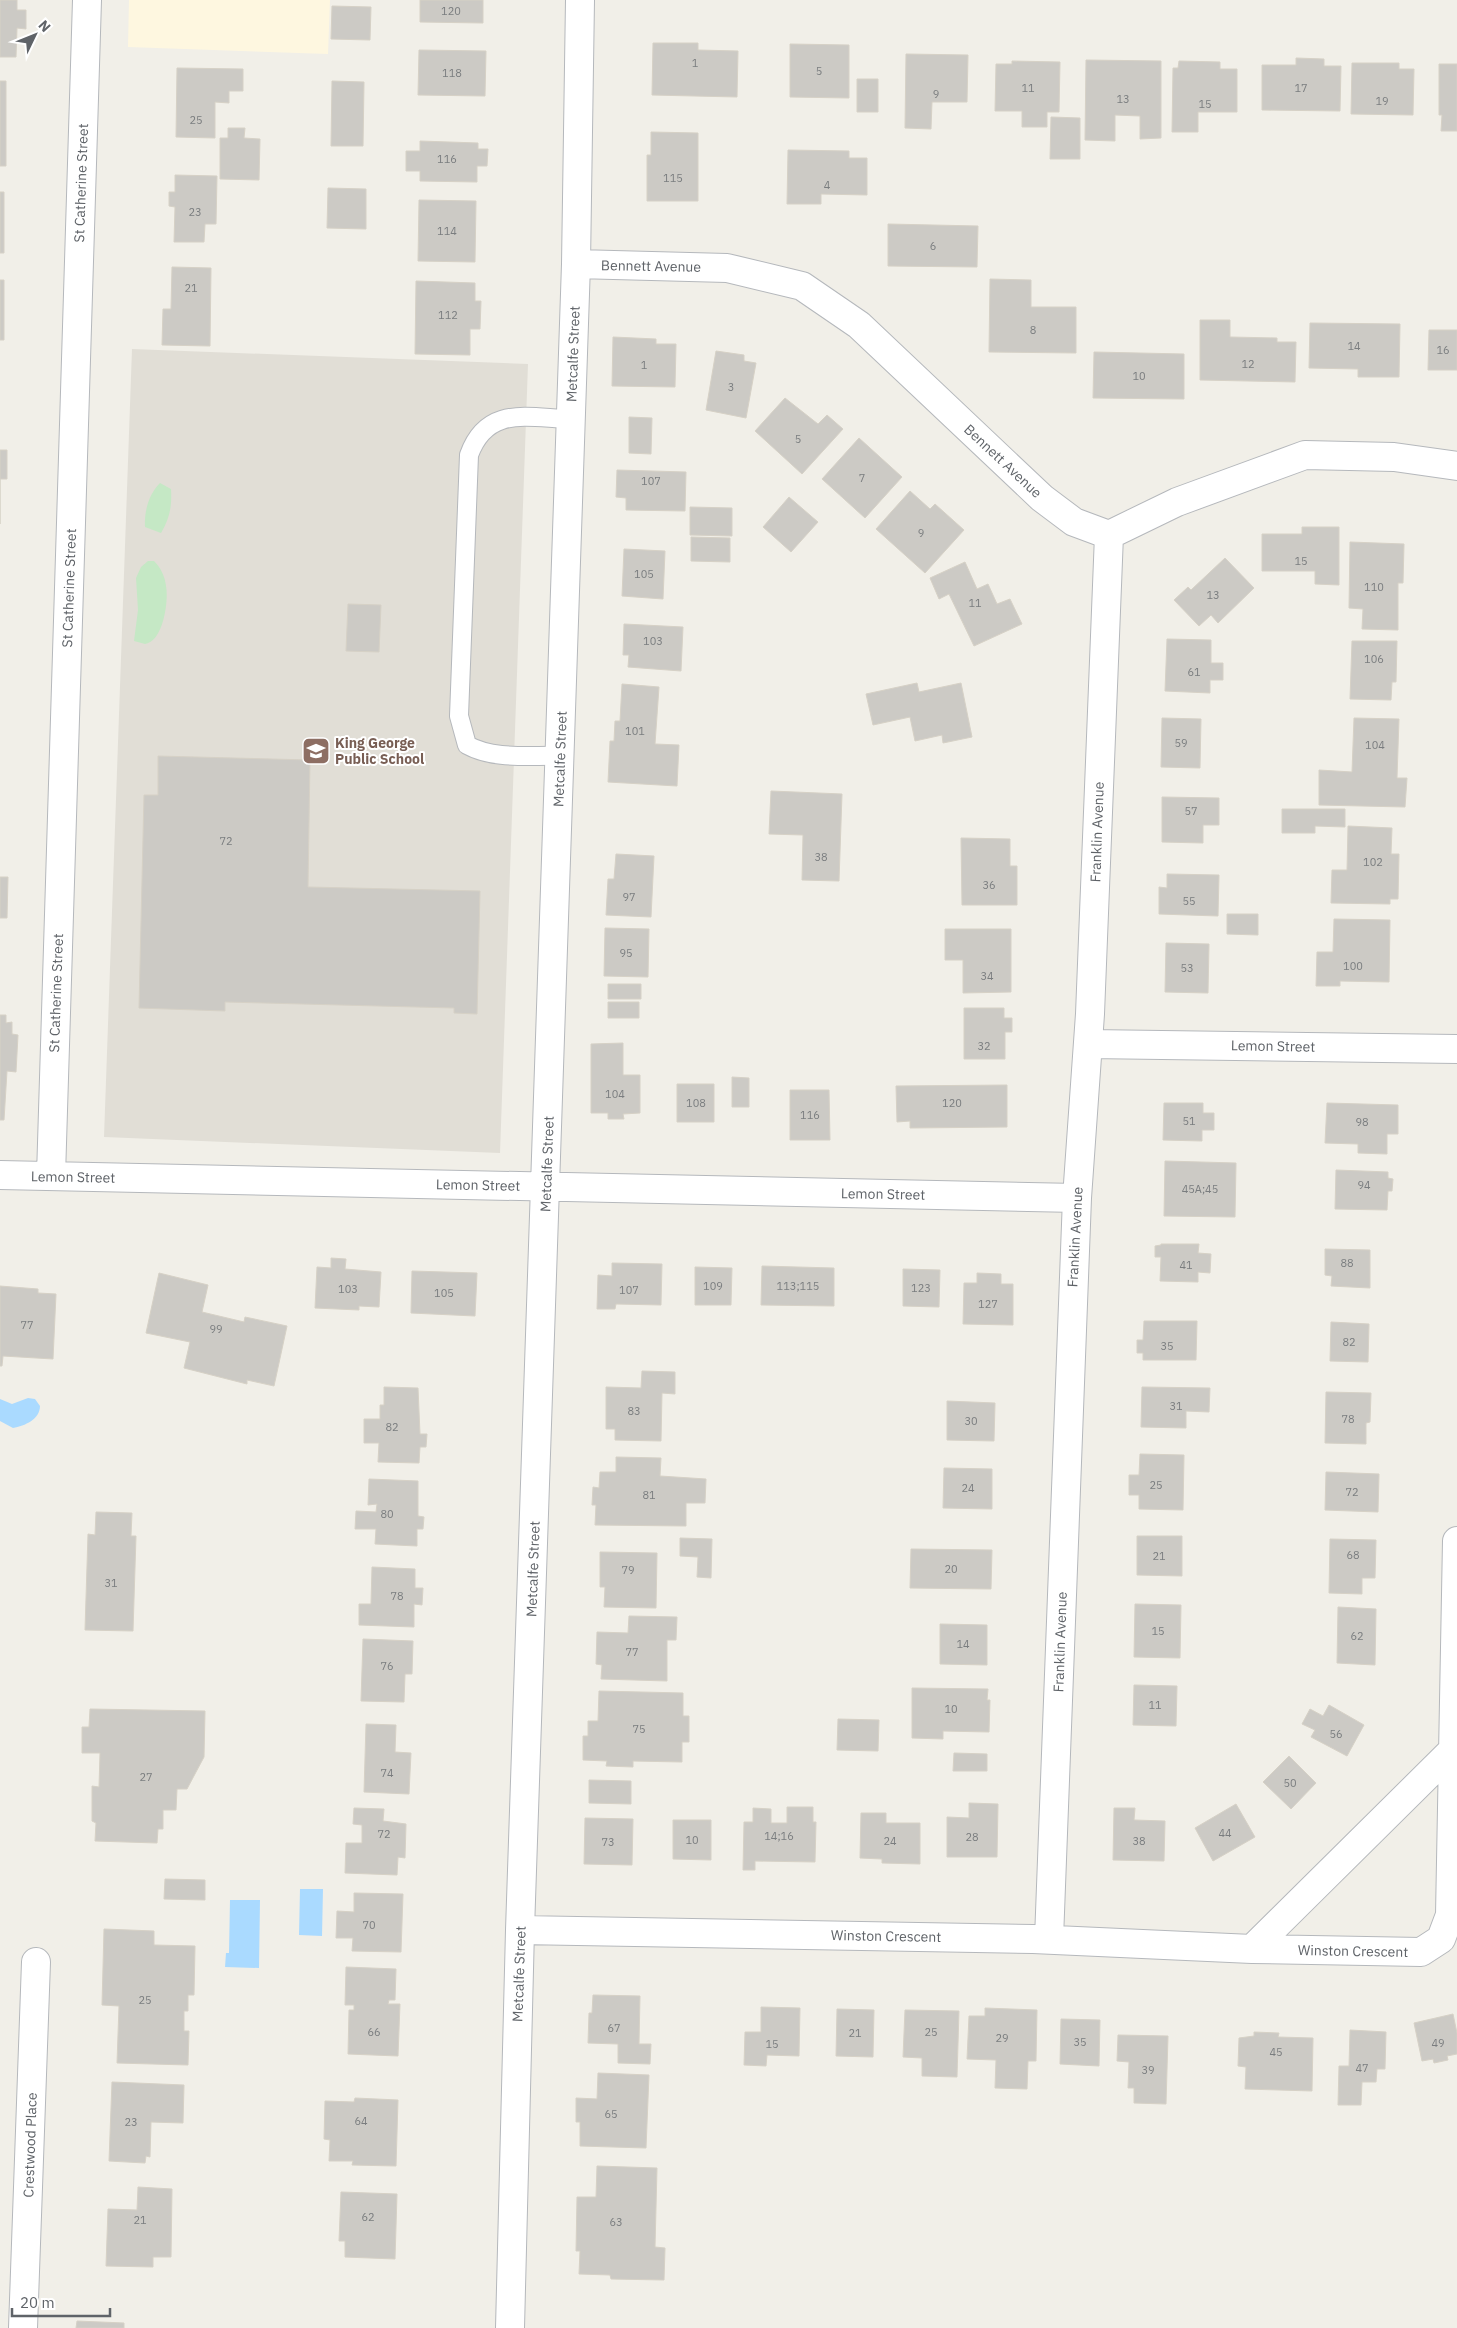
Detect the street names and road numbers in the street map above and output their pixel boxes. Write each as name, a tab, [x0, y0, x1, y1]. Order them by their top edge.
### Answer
street label: St Catherine Street	[70, 123, 92, 243]
street label: Bennett Avenue	[601, 256, 702, 276]
street label: Metcalfe Street	[562, 306, 584, 402]
street label: Bennett Avenue	[960, 420, 1046, 502]
street label: St Catherine Street	[58, 528, 80, 648]
street label: Metcalfe Street	[549, 711, 571, 807]
street label: Franklin Avenue	[1086, 781, 1108, 883]
street label: St Catherine Street	[45, 933, 67, 1053]
street label: Lemon Street	[1231, 1036, 1315, 1056]
street label: Metcalfe Street	[536, 1116, 558, 1212]
street label: Lemon Street	[31, 1167, 115, 1187]
street label: Lemon Street	[436, 1175, 520, 1195]
street label: Lemon Street	[841, 1184, 925, 1204]
street label: Franklin Avenue	[1063, 1186, 1087, 1288]
street label: Metcalfe Street	[522, 1521, 544, 1617]
street label: Franklin Avenue	[1049, 1591, 1071, 1693]
street label: Metcalfe Street	[508, 1926, 530, 2022]
street label: Winston Crescent	[831, 1926, 941, 1946]
street label: Winston Crescent	[1298, 1941, 1408, 1961]
street label: Crestwood Place	[19, 2092, 41, 2198]

